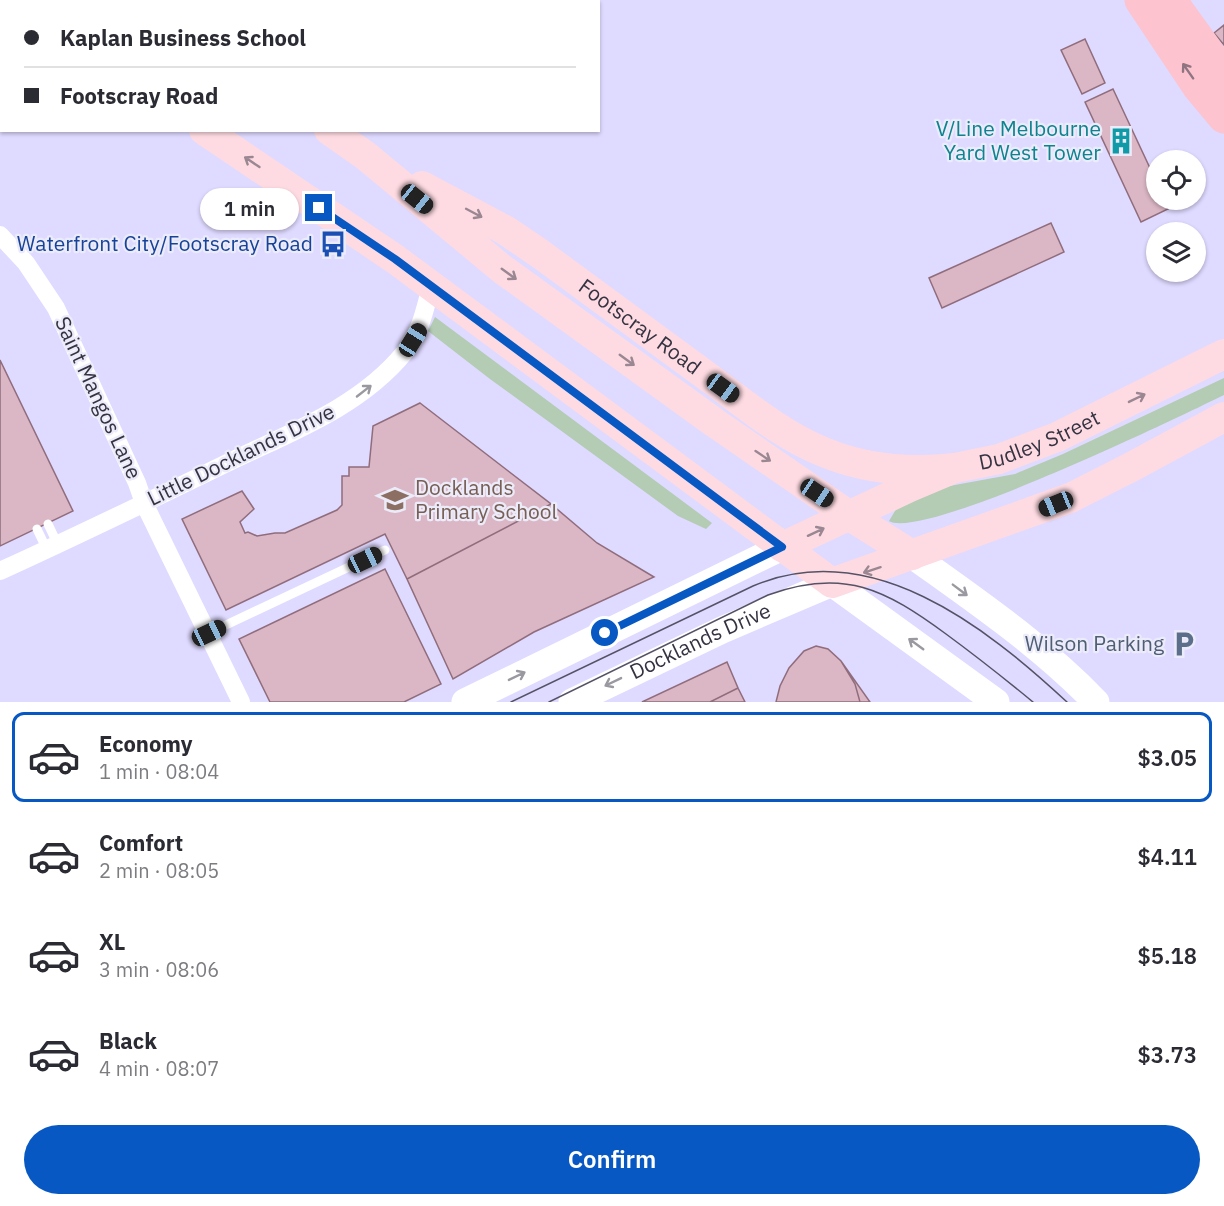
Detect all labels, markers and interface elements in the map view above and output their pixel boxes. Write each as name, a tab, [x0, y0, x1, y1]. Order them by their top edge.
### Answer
text: Kaplan Business School	[60, 23, 306, 52]
one-way arrow	[1182, 64, 1194, 80]
text: Footscray Road	[60, 81, 218, 110]
place label: V/Line Melbourne Yard West Tower	[936, 114, 1101, 166]
building icon: V/Line Melbourne Yard West Tower	[1106, 126, 1136, 156]
map controls	[1146, 150, 1206, 282]
button: locate	[1146, 150, 1206, 210]
one-way arrow	[245, 156, 261, 168]
car	[397, 181, 437, 217]
callout: 1 min	[199, 187, 298, 229]
route end	[305, 194, 332, 221]
text: 1 min	[224, 195, 275, 222]
one-way arrow	[464, 208, 482, 219]
button: layers	[1146, 222, 1206, 282]
place label: Waterfront City/Footscray Road	[17, 229, 313, 257]
bus stop icon: Waterfront City/Footscray Road	[318, 229, 348, 259]
one-way arrow	[500, 267, 516, 280]
street label: Footscray Road	[573, 272, 707, 380]
street label: Saint Mangos Lane	[49, 312, 149, 483]
car	[396, 320, 430, 360]
one-way arrow	[619, 353, 635, 366]
car	[703, 370, 743, 406]
one-way arrow	[356, 385, 372, 398]
one-way arrow	[1128, 391, 1146, 403]
street label: Little Docklands Drive	[142, 397, 339, 512]
street label: Dudley Street	[976, 403, 1104, 476]
one-way arrow	[755, 450, 771, 462]
place label: Docklands Primary School	[415, 473, 558, 525]
car	[797, 475, 837, 511]
school or university icon: Docklands Primary School	[380, 485, 410, 515]
car	[1036, 489, 1076, 519]
one-way arrow	[807, 525, 825, 536]
car	[345, 544, 385, 576]
one-way arrow	[863, 565, 882, 576]
one-way arrow	[951, 584, 967, 596]
street label: Docklands Drive	[625, 596, 775, 685]
car	[189, 617, 229, 649]
route start	[591, 619, 618, 646]
place label: Wilson Parking	[1025, 629, 1164, 657]
parking icon: Wilson Parking	[1169, 629, 1199, 659]
one-way arrow	[909, 638, 925, 651]
one-way arrow	[508, 670, 525, 682]
one-way arrow	[604, 677, 622, 689]
text: Economy	[99, 729, 193, 758]
icon: car	[27, 730, 81, 784]
text: $3.05	[1138, 743, 1197, 772]
text: 1 min · 08:04	[99, 758, 219, 785]
text: Comfort	[99, 828, 183, 857]
icon: car	[27, 829, 81, 883]
text: $4.11	[1138, 842, 1197, 871]
text: 2 min · 08:05	[99, 857, 219, 884]
text: XL	[99, 927, 125, 956]
icon: car	[27, 928, 81, 982]
text: $5.18	[1138, 941, 1197, 970]
text: 3 min · 08:06	[99, 956, 219, 983]
text: Black	[99, 1026, 157, 1055]
icon: car	[27, 1027, 81, 1081]
text: $3.73	[1138, 1040, 1197, 1069]
text: 4 min · 08:07	[99, 1055, 219, 1082]
button: Confirm	[24, 1125, 1200, 1194]

